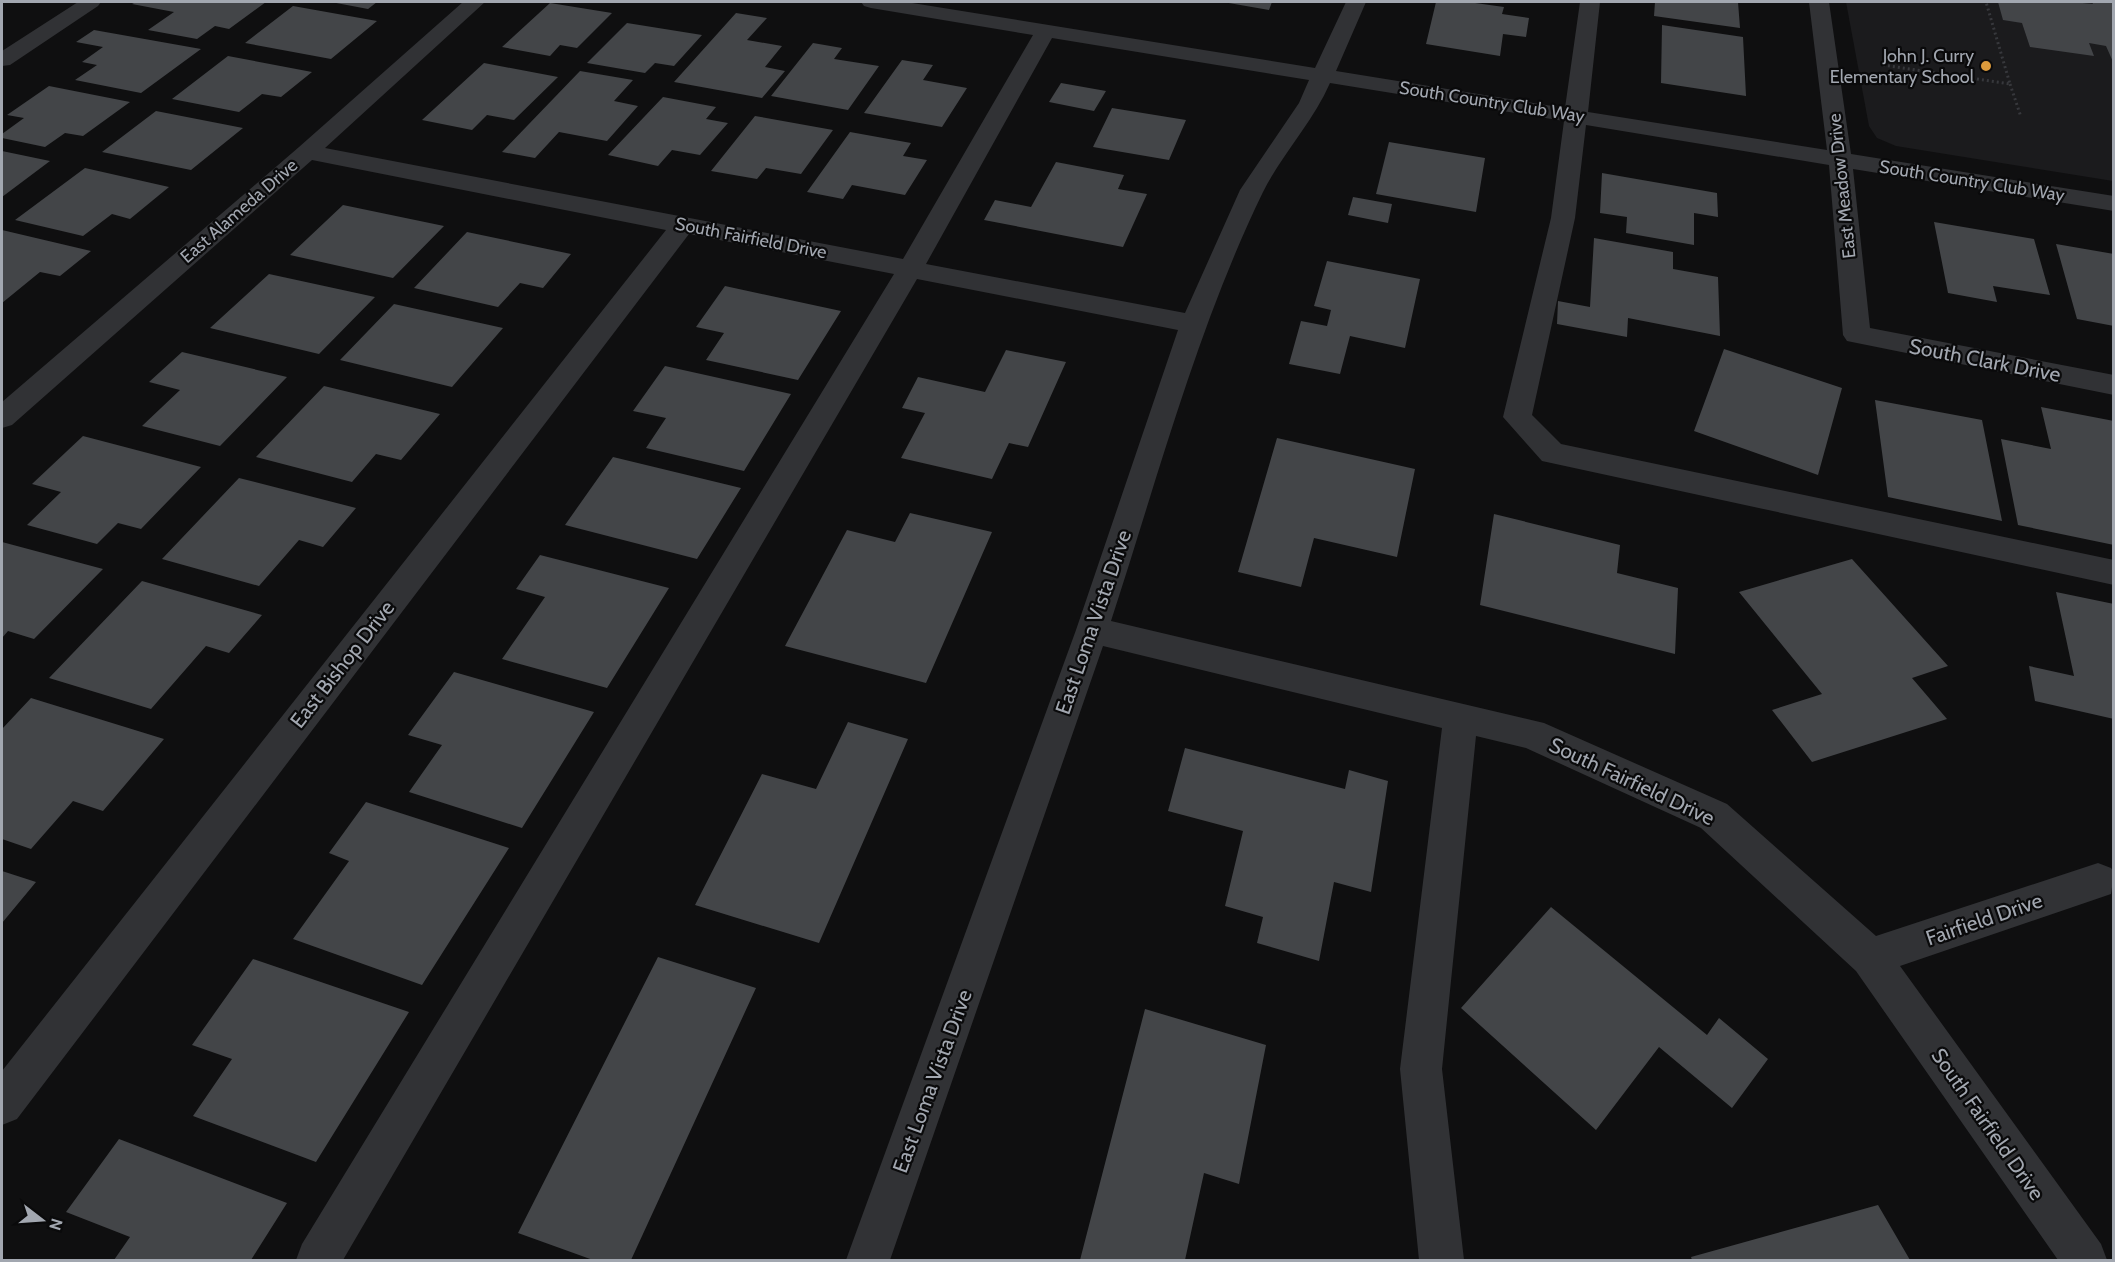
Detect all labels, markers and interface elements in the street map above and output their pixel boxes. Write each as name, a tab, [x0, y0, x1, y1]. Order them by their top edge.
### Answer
place label: John J. Curry Elementary School	[1830, 45, 1975, 88]
marker: John J. Curry Elementary School	[1979, 59, 1993, 73]
street label: South Country Club Way	[1398, 76, 1586, 128]
street label: East Meadow Drive	[1823, 112, 1861, 260]
street label: East Alameda Drive	[176, 154, 302, 268]
street label: South Country Club Way	[1878, 155, 2066, 207]
street label: South Fairfield Drive	[673, 213, 829, 263]
street label: South Clark Drive	[1907, 333, 2063, 387]
street label: East Loma Vista Drive	[1050, 526, 1136, 717]
street label: East Bishop Drive	[285, 595, 399, 732]
street label: South Fairfield Drive	[1545, 732, 1719, 830]
street label: Fairfield Drive	[1923, 887, 2046, 951]
street label: East Loma Vista Drive	[887, 986, 977, 1176]
street label: South Fairfield Drive	[1926, 1043, 2050, 1205]
north arrow	[12, 1190, 72, 1250]
text: N	[45, 1216, 67, 1232]

